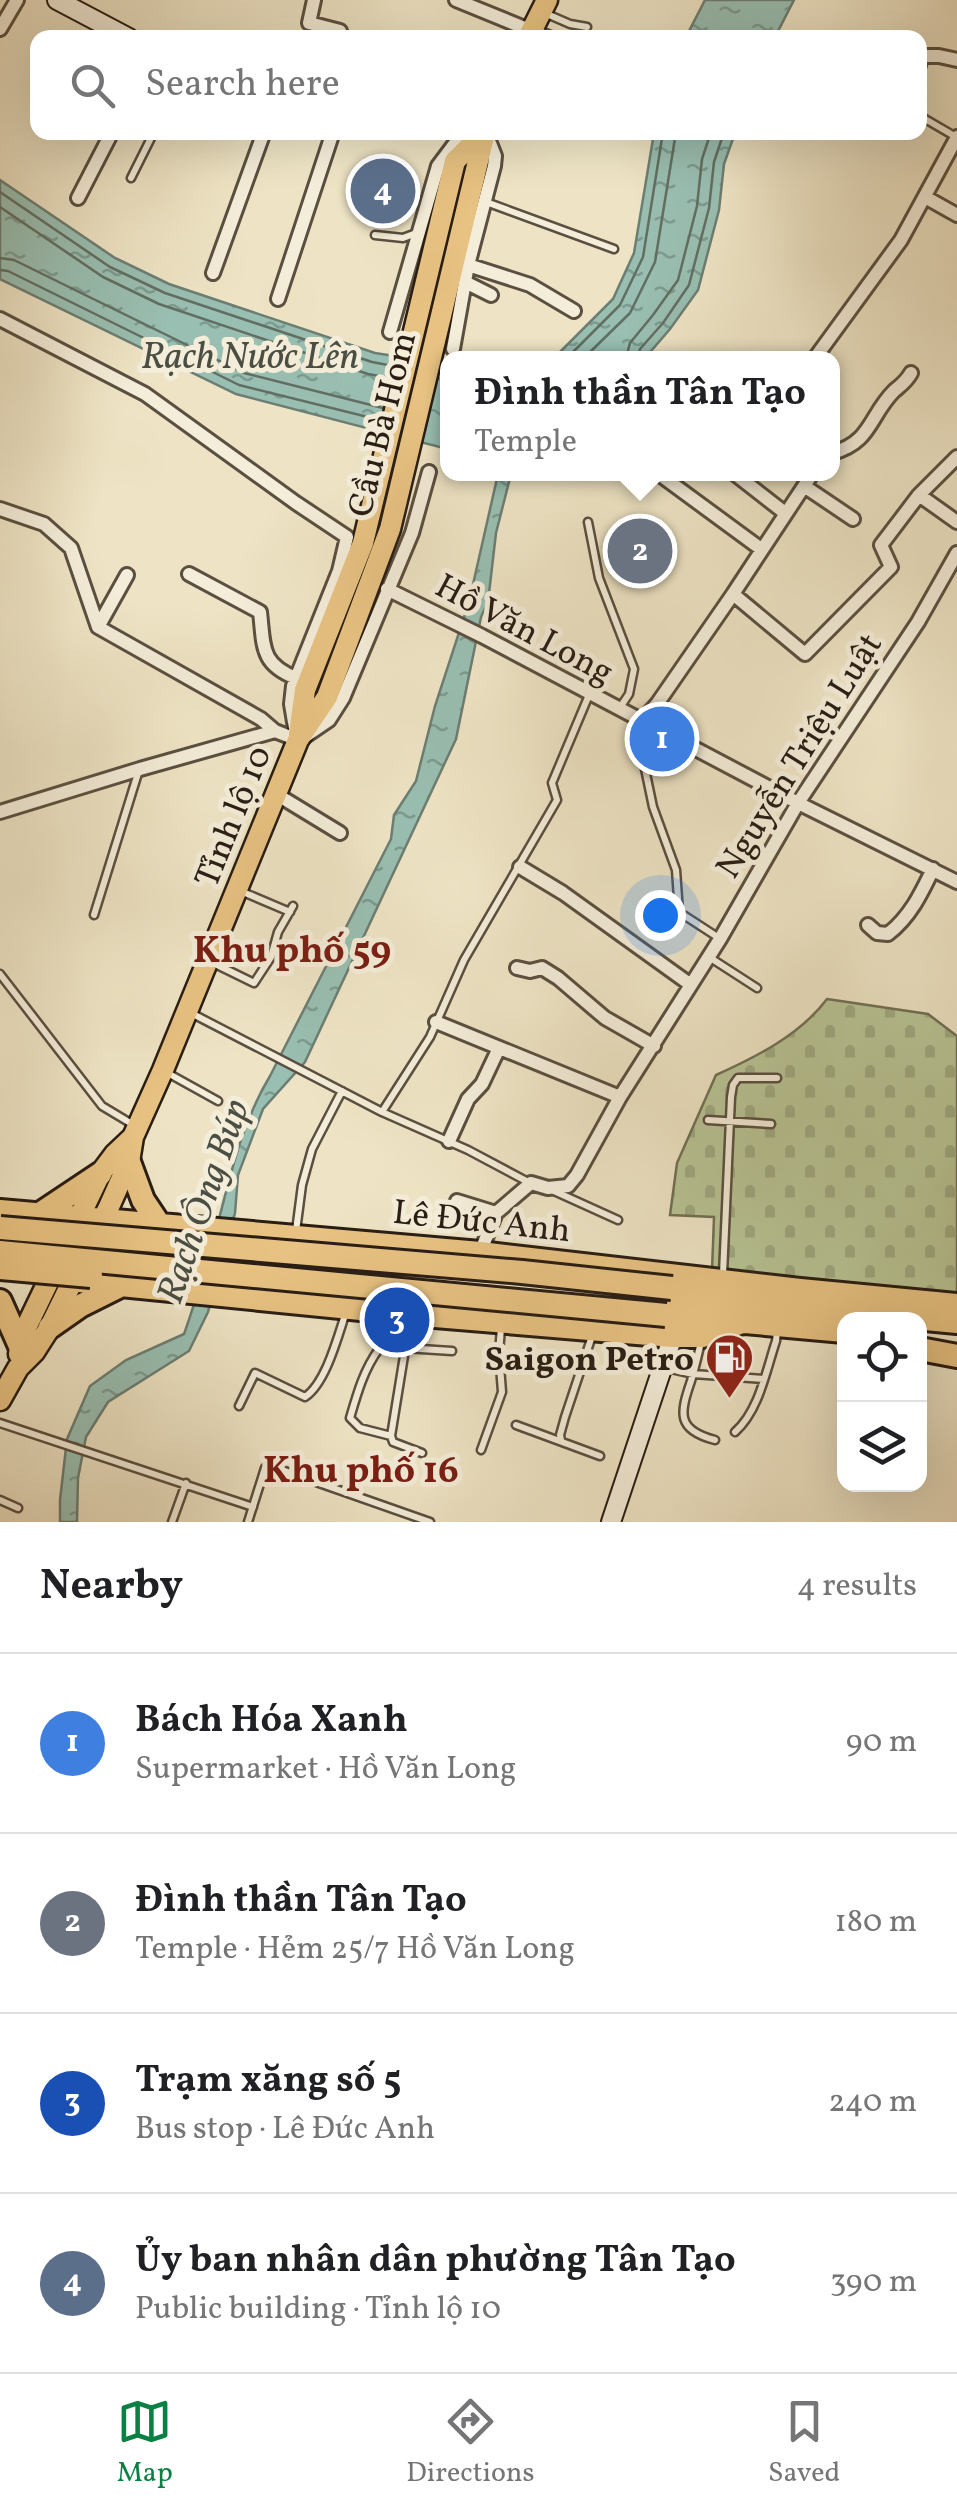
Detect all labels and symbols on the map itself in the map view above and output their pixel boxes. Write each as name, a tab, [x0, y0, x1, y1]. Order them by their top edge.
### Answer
pin: 4	[350, 154, 416, 228]
street label: Cầu Bà Hom	[338, 327, 430, 522]
water label: Rạch Nước Lên	[141, 332, 359, 385]
pin: 2	[608, 514, 672, 588]
street label: Hồ Văn Long	[426, 564, 621, 698]
street label: Nguyễn Triệu Luật	[706, 625, 895, 888]
pin: 1	[630, 702, 694, 776]
street label: Tỉnh lộ 10	[185, 739, 285, 895]
your location	[635, 890, 686, 941]
district label: Khu phố 59	[193, 926, 391, 979]
water label: Rạch Ông Búp	[146, 1093, 265, 1311]
street label: Lê Đức Anh	[391, 1190, 573, 1256]
pin: 3	[364, 1282, 430, 1358]
fuel station icon: Saigon Petro	[703, 1332, 755, 1400]
place label: Saigon Petro	[485, 1337, 694, 1385]
district label: Khu phố 16	[263, 1446, 459, 1499]

